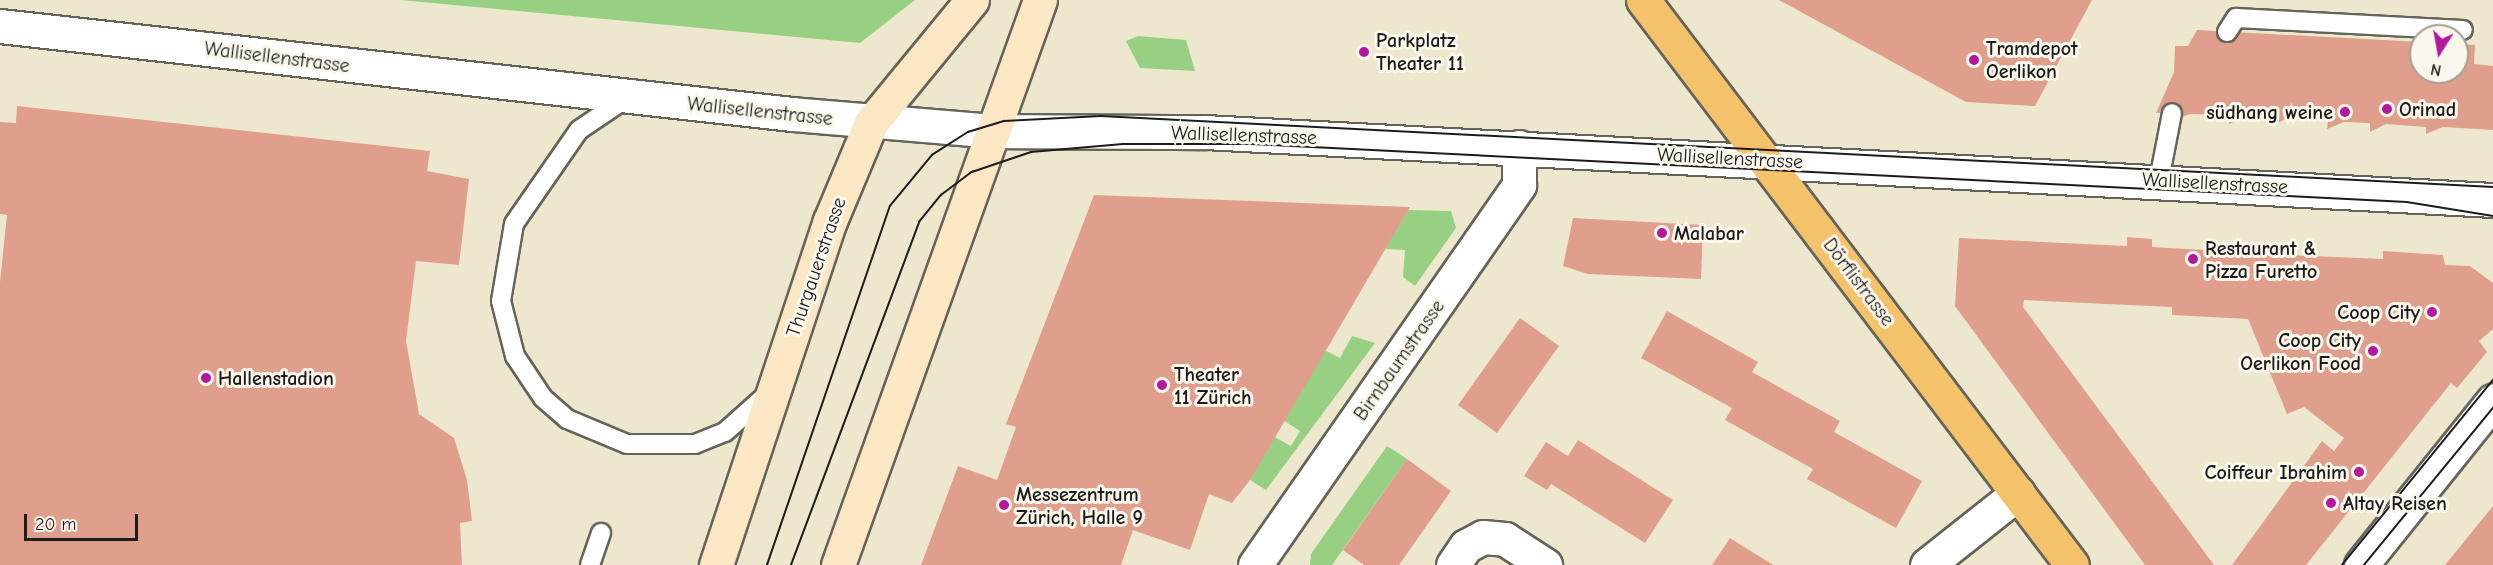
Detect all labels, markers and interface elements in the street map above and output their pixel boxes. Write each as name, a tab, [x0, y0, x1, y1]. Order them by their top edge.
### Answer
north arrow	[2409, 24, 2469, 84]
place label: Parkplatz Theater 11	[1376, 28, 1464, 75]
street label: Wallisellenstrasse	[203, 36, 351, 78]
place label: Tramdepot Oerlikon	[1986, 36, 2078, 83]
marker: Parkplatz Theater 11	[1357, 45, 1371, 59]
marker: Tramdepot Oerlikon	[1967, 53, 1981, 67]
text: N	[2429, 60, 2443, 80]
street label: Wallisellenstrasse	[686, 91, 834, 131]
place label: Orinad	[2399, 97, 2456, 121]
place label: südhang weine	[2206, 100, 2333, 124]
marker: Orinad	[2380, 102, 2394, 116]
marker: südhang weine	[2338, 105, 2352, 119]
street label: Wallisellenstrasse	[1171, 120, 1317, 150]
street label: Wallisellenstrasse	[1656, 142, 1804, 174]
street label: Wallisellenstrasse	[2141, 167, 2289, 199]
street label: Thurgauerstrasse	[781, 194, 851, 340]
place label: Malabar	[1674, 221, 1744, 245]
marker: Malabar	[1655, 226, 1669, 240]
street label: Dörflistrasse	[1818, 233, 1900, 331]
place label: Restaurant & Pizza Furetto	[2205, 236, 2317, 283]
marker: Restaurant & Pizza Furetto	[2186, 252, 2200, 266]
street label: Birnbaumstrasse	[1348, 295, 1450, 425]
place label: Coop City	[2337, 300, 2420, 324]
marker: Coop City	[2425, 305, 2439, 319]
place label: Coop City Oerlikon Food	[2240, 328, 2361, 375]
marker: Coop City Oerlikon Food	[2366, 344, 2380, 358]
place label: Theater 11 Zürich	[1174, 362, 1252, 409]
place label: Hallenstadion	[218, 366, 334, 390]
marker: Hallenstadion	[199, 371, 213, 385]
marker: Theater 11 Zürich	[1155, 378, 1169, 392]
place label: Coiffeur Ibrahim	[2204, 460, 2347, 484]
marker: Coiffeur Ibrahim	[2352, 465, 2366, 479]
place label: Messezentrum Zürich, Halle 9	[1016, 482, 1143, 529]
place label: Altay Reisen	[2343, 491, 2447, 515]
marker: Altay Reisen	[2324, 496, 2338, 510]
marker: Messezentrum Zürich, Halle 9	[997, 498, 1011, 512]
scale bar	[27, 502, 141, 540]
text: 20 m	[35, 514, 76, 535]

